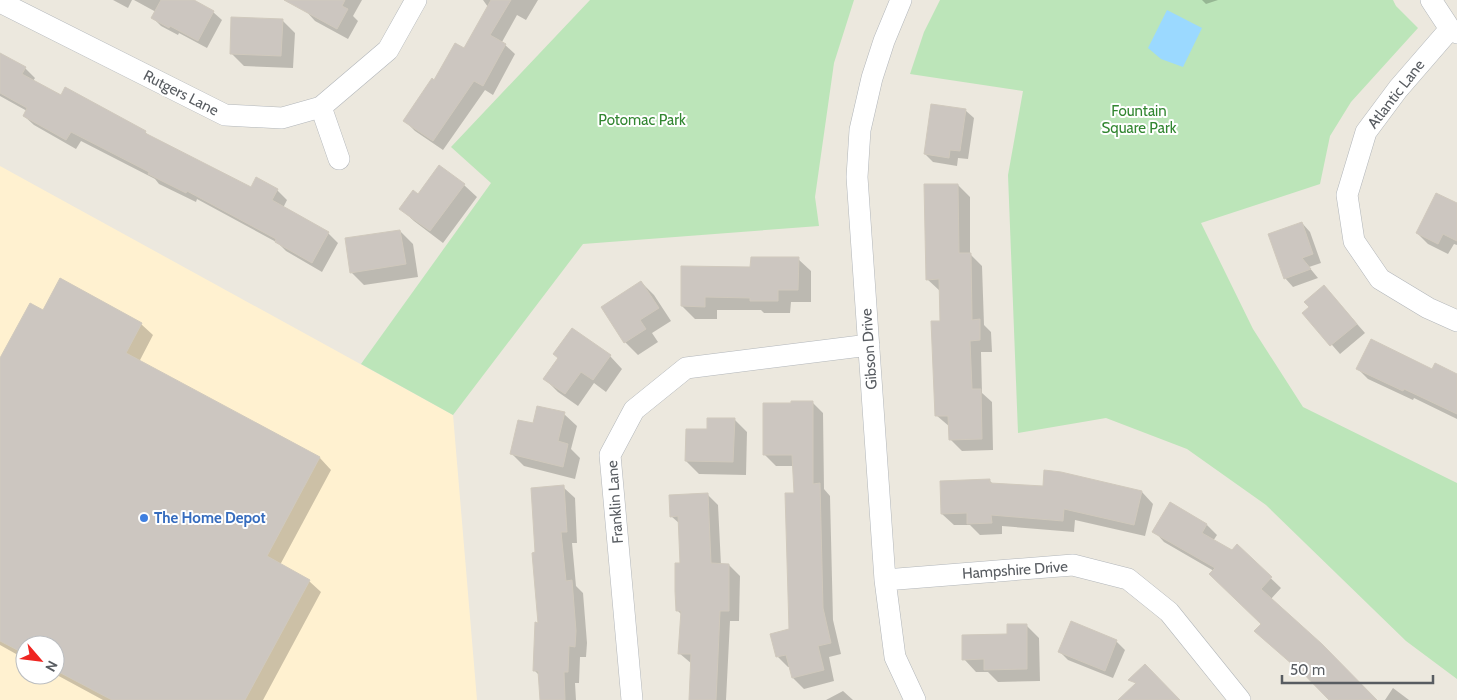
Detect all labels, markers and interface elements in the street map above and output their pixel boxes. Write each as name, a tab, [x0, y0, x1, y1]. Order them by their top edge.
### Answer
street label: Atlantic Lane	[1364, 56, 1429, 132]
street label: Rutgers Lane	[140, 66, 222, 120]
park label: Fountain Square Park	[1102, 102, 1177, 137]
park label: Potomac Park	[598, 111, 686, 129]
street label: Gibson Drive	[857, 307, 881, 390]
street label: Franklin Lane	[603, 459, 627, 544]
place label: The Home Depot	[154, 509, 266, 527]
marker: The Home Depot	[138, 512, 150, 524]
street label: Hampshire Drive	[962, 557, 1069, 583]
north arrow	[15, 635, 65, 685]
scale bar	[1282, 652, 1433, 684]
text: N	[41, 658, 62, 675]
text: 50 m	[1290, 661, 1325, 679]

